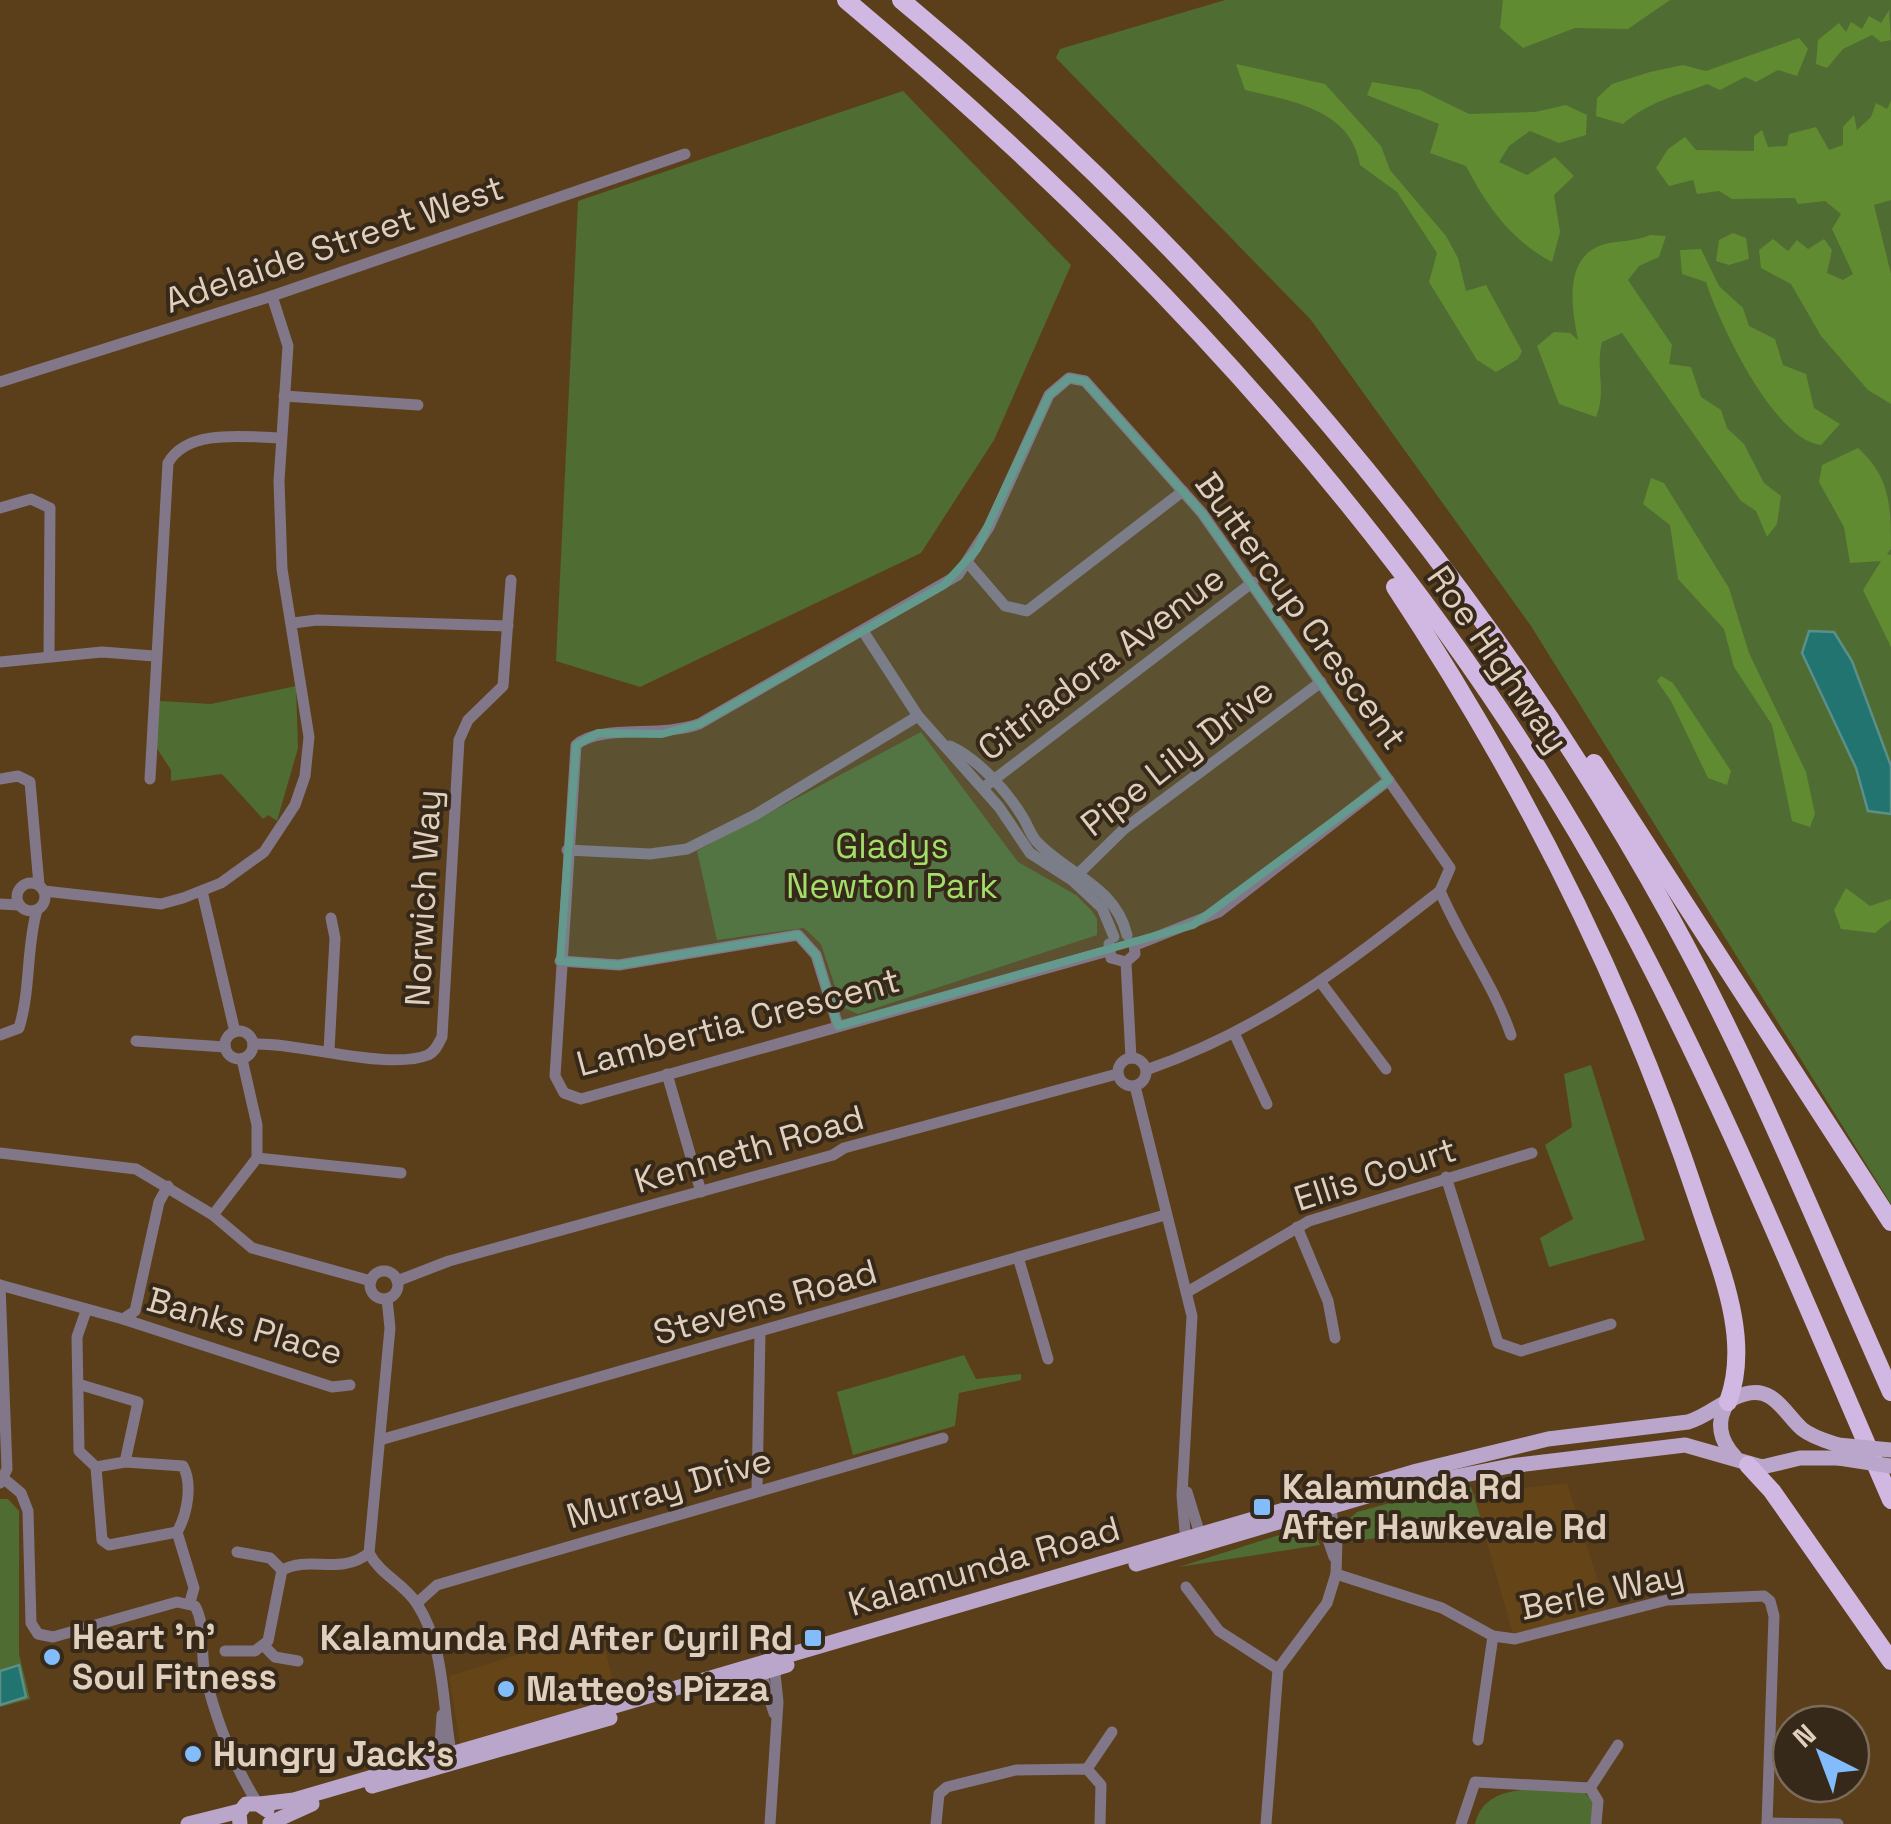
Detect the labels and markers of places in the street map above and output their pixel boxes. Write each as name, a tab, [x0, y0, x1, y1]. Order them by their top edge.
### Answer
place label: Kalamunda Rd After Hawkevale Rd	[1282, 1465, 1607, 1549]
marker: Kalamunda Rd After Hawkevale Rd	[1251, 1496, 1273, 1518]
place label: Heart 'n' Soul Fitness	[72, 1615, 277, 1699]
place label: Kalamunda Rd After Cyril Rd	[320, 1616, 793, 1660]
marker: Kalamunda Rd After Cyril Rd	[802, 1627, 824, 1649]
marker: Heart 'n' Soul Fitness	[41, 1646, 63, 1668]
place label: Matteo's Pizza	[526, 1667, 769, 1711]
marker: Matteo's Pizza	[495, 1678, 517, 1700]
place label: Hungry Jack's	[213, 1732, 454, 1776]
marker: Hungry Jack's	[182, 1743, 204, 1765]

